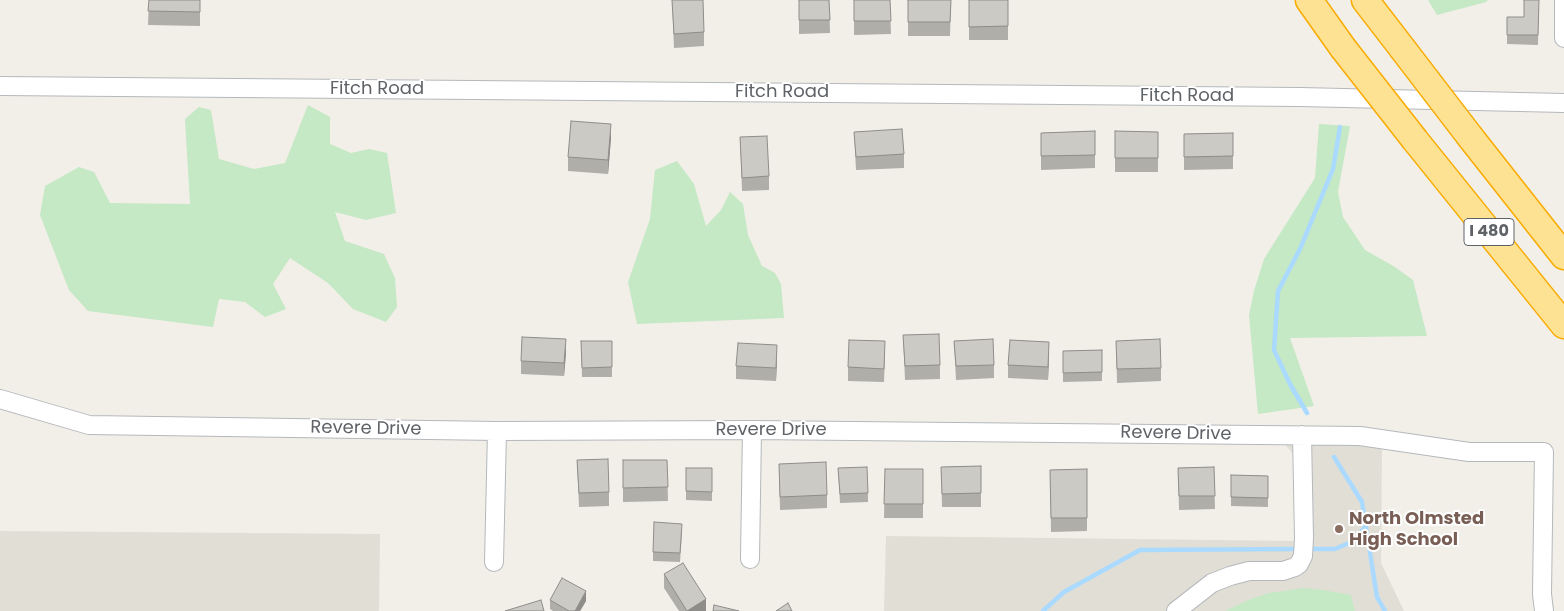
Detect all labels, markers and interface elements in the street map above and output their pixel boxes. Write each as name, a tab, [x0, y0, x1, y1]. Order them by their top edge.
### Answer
street label: Fitch Road	[330, 78, 424, 100]
street label: Fitch Road	[735, 81, 829, 103]
street label: Fitch Road	[1140, 85, 1234, 107]
road number: I 480	[1464, 218, 1514, 246]
street label: Revere Drive	[310, 417, 422, 441]
street label: Revere Drive	[715, 419, 827, 441]
street label: Revere Drive	[1120, 422, 1232, 446]
place label: North Olmsted High School	[1349, 508, 1484, 550]
marker: North Olmsted High School	[1333, 523, 1345, 535]

